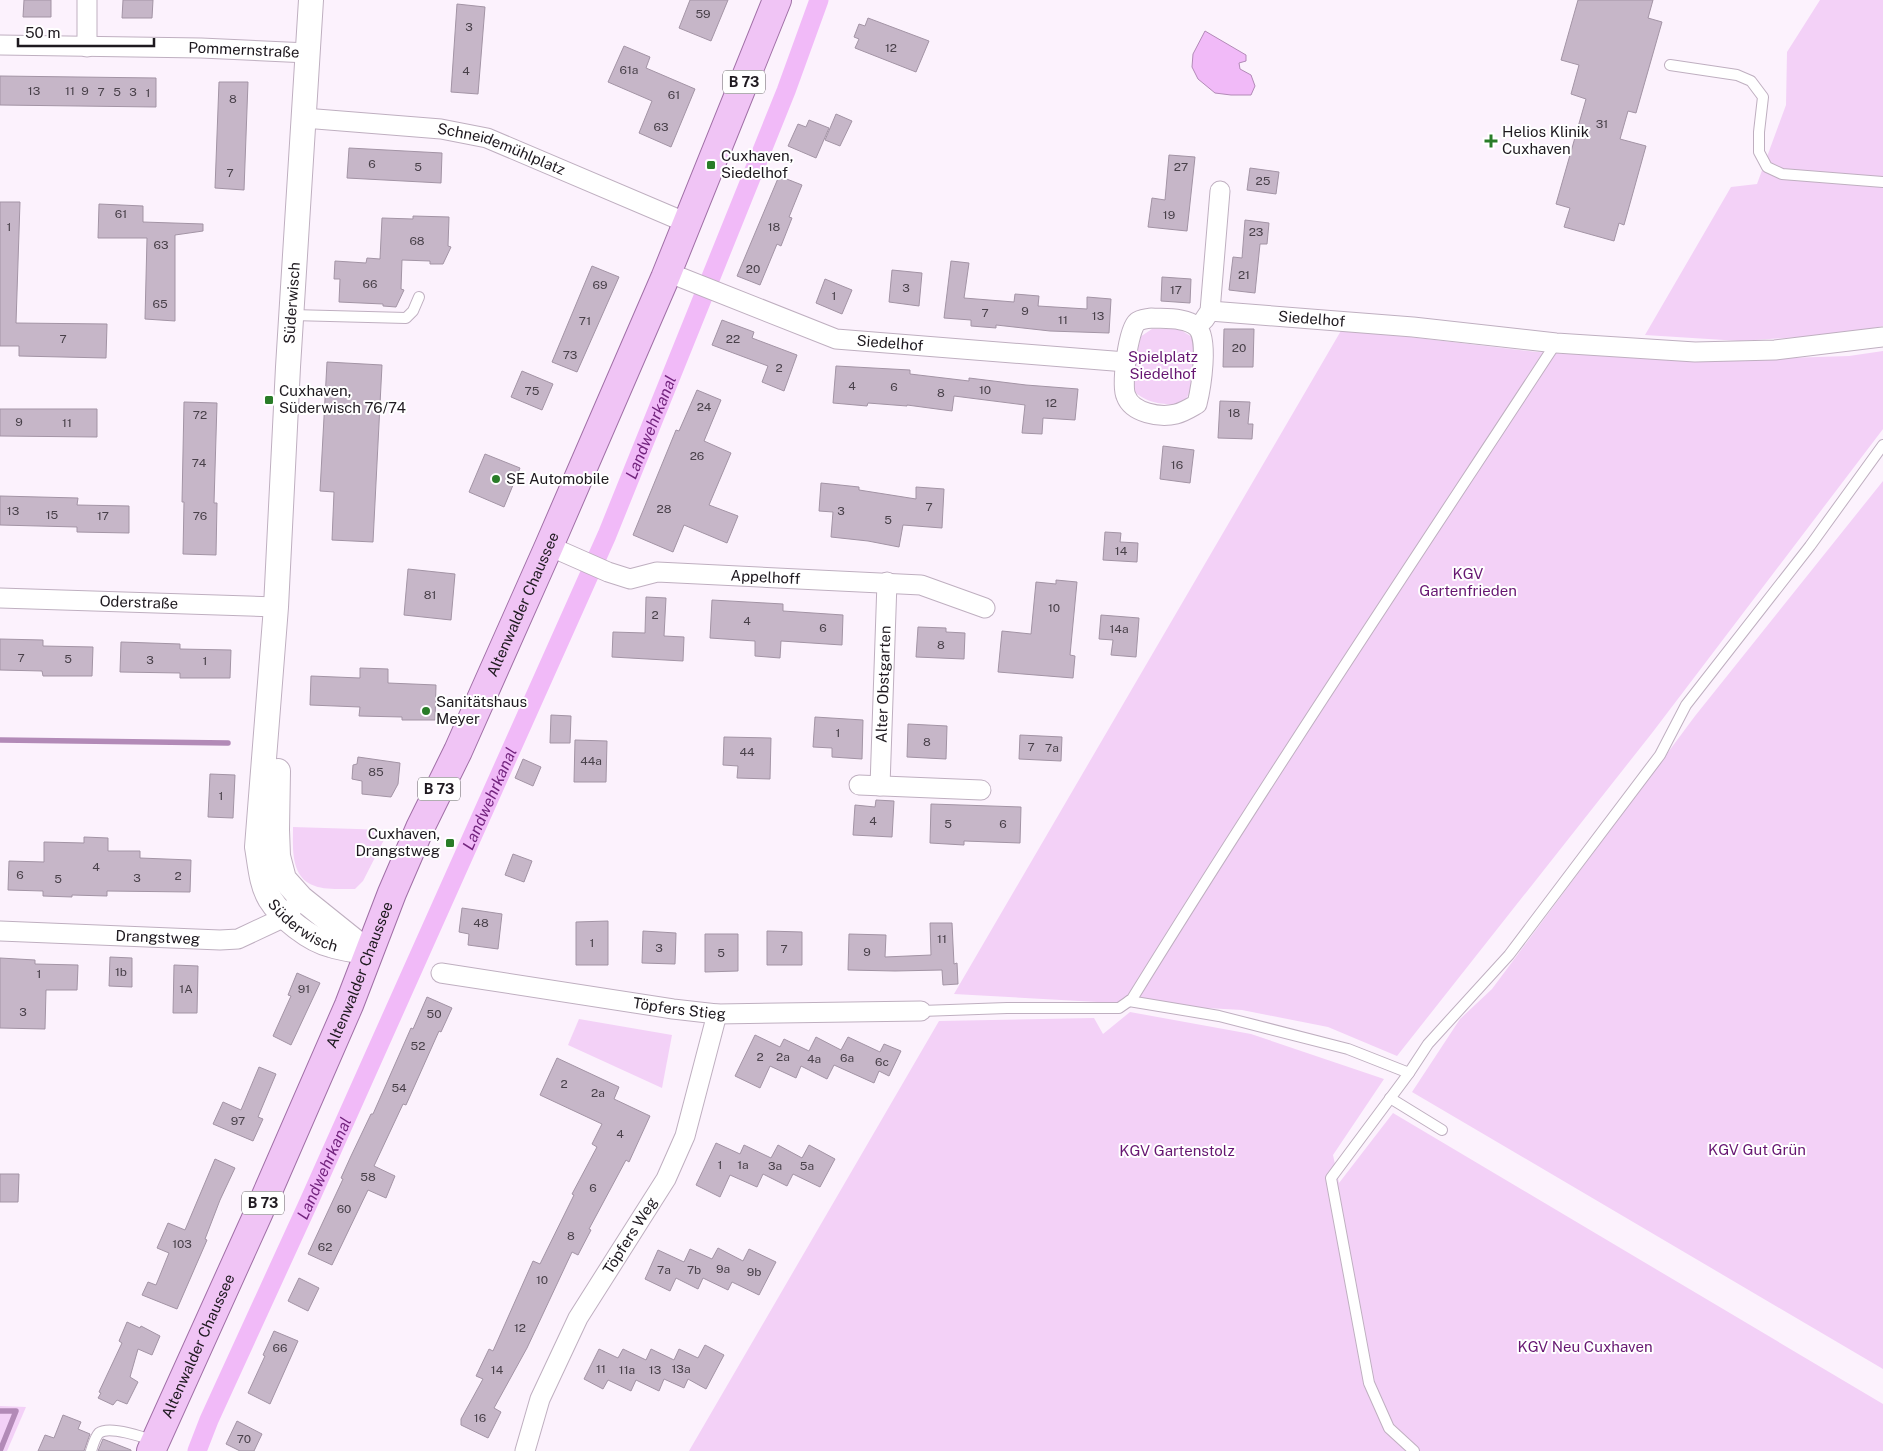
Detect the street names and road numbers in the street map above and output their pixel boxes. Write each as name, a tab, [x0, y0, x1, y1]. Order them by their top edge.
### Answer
street label: Pommernstraße	[188, 39, 300, 61]
road number: B 73	[723, 70, 765, 94]
street label: Schneidemühlplatz	[436, 119, 568, 178]
street label: Süderwisch	[280, 261, 303, 344]
street label: Siedelhof	[1278, 307, 1346, 330]
street label: Siedelhof	[856, 332, 924, 354]
street label: Altenwalder Chaussee	[483, 529, 562, 679]
street label: Appelhoff	[730, 567, 801, 587]
street label: Oderstraße	[99, 592, 179, 612]
street label: Alter Obstgarten	[872, 625, 894, 743]
road number: B 73	[418, 778, 460, 801]
street label: Süderwisch	[265, 895, 340, 955]
street label: Altenwalder Chaussee	[322, 899, 396, 1051]
street label: Drangstweg	[115, 927, 201, 947]
street label: Töpfers Stieg	[632, 994, 726, 1022]
road number: B 73	[242, 1192, 284, 1214]
street label: Töpfers Weg	[599, 1194, 660, 1277]
street label: Altenwalder Chaussee	[158, 1271, 238, 1421]

